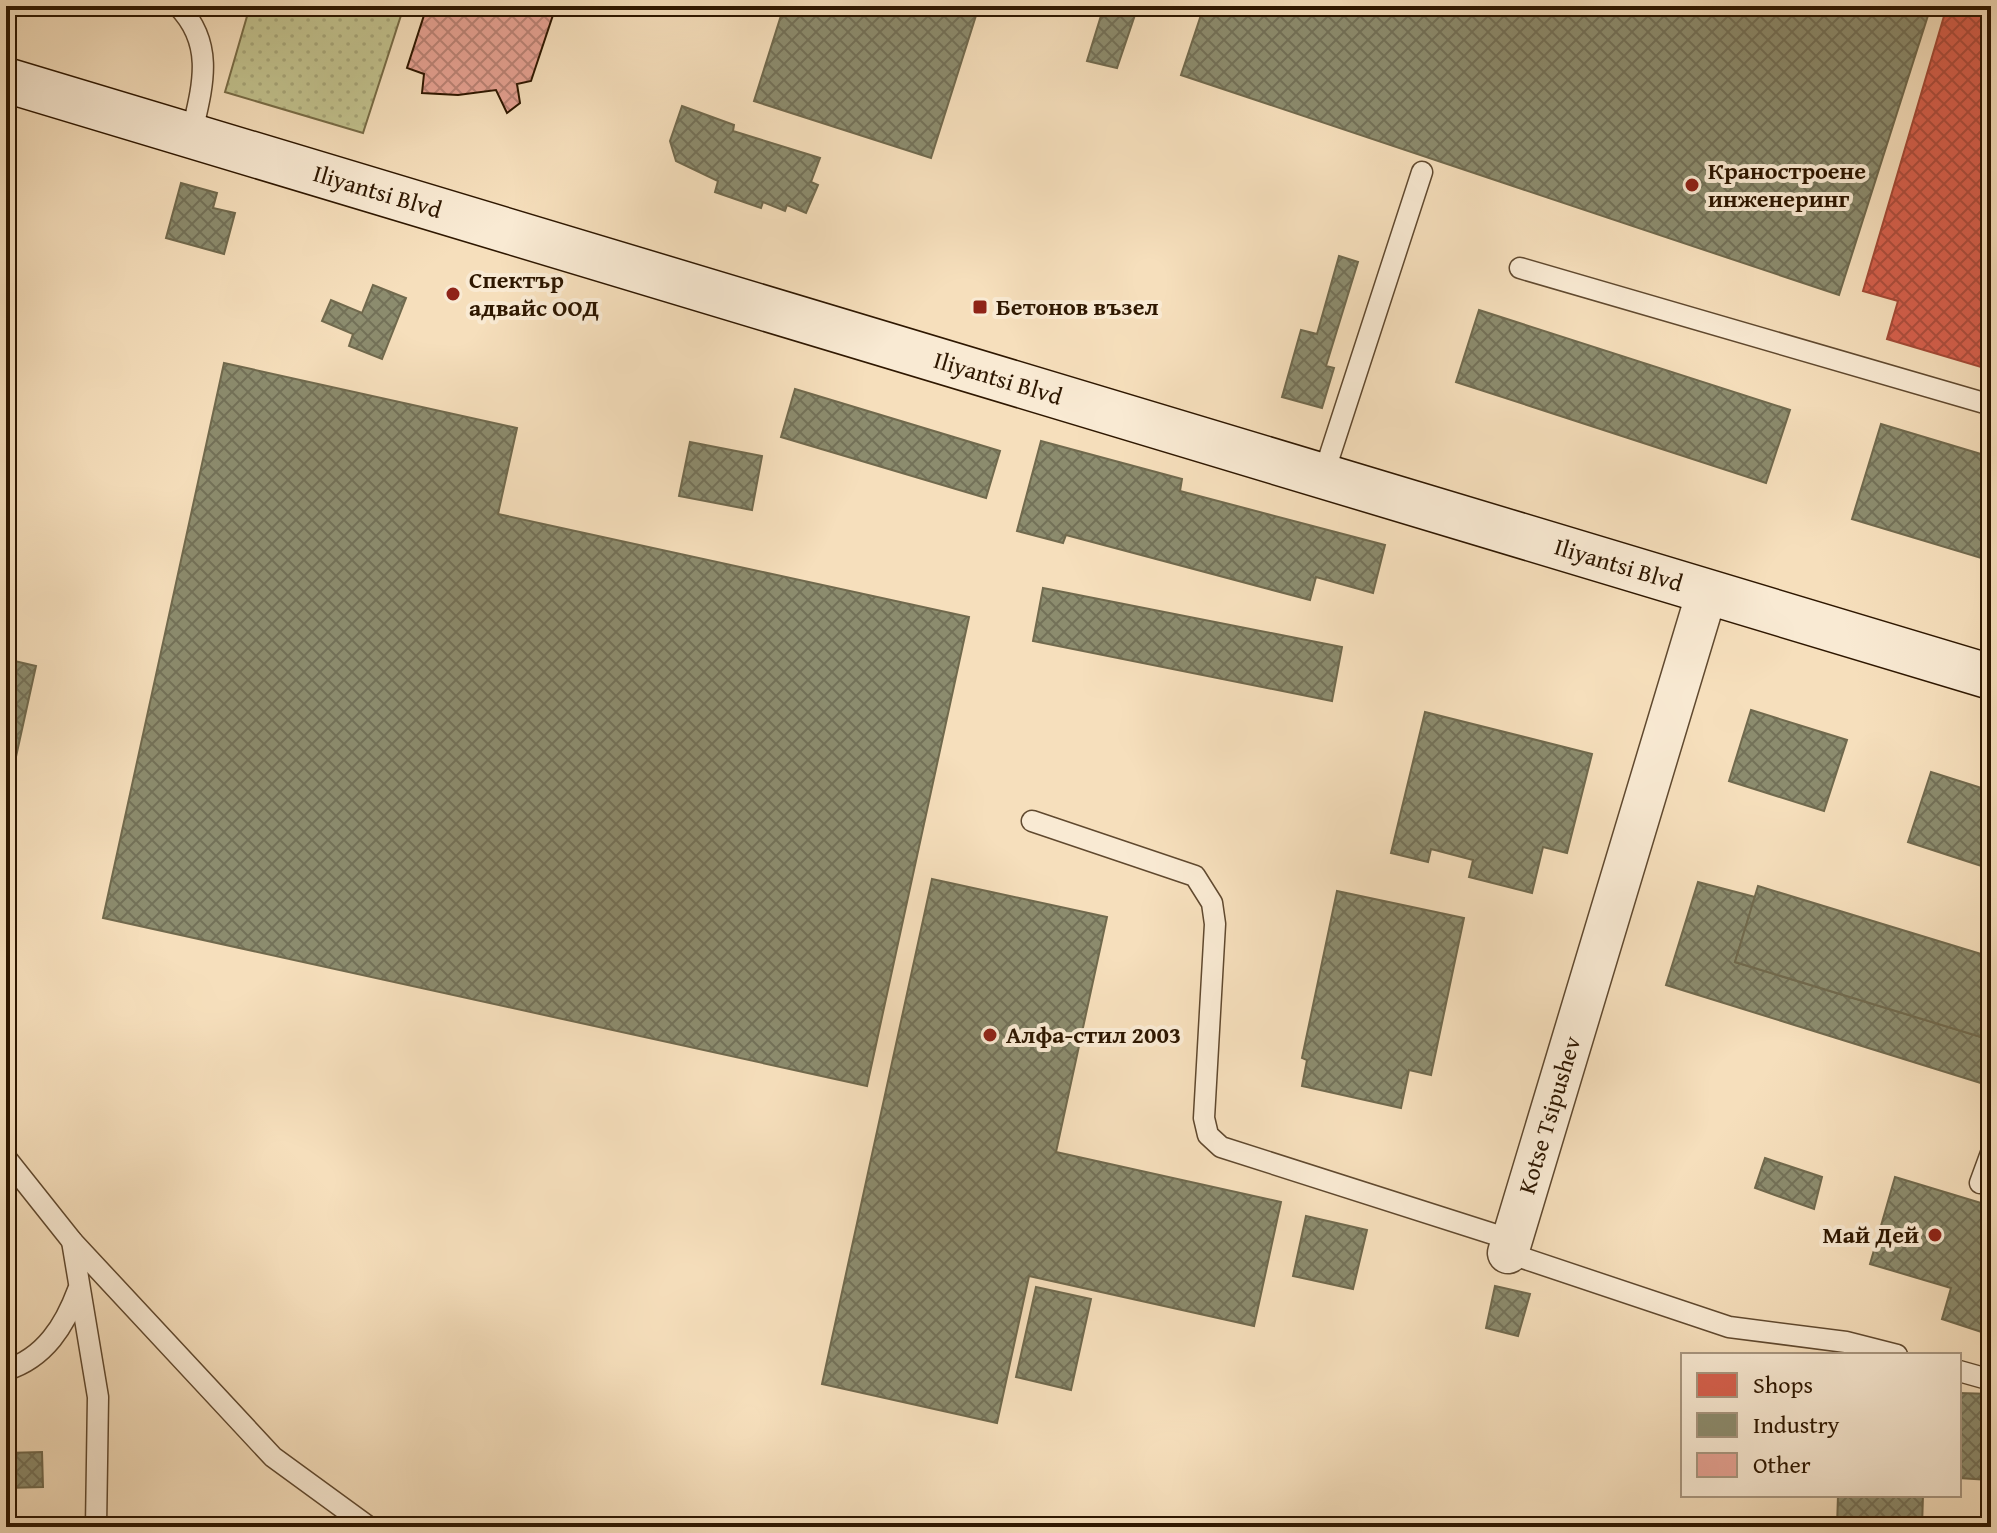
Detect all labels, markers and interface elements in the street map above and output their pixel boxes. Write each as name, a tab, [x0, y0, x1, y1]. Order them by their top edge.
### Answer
place label: Краностроене инженеринг	[1708, 153, 1866, 216]
street label: Iliyantsi Blvd	[309, 155, 446, 227]
marker: Краностроене инженеринг	[1683, 176, 1701, 194]
place label: Спектър адвайс ООД	[469, 262, 600, 325]
marker: Спектър адвайс ООД	[444, 285, 462, 303]
place label: Бетонов възел	[996, 289, 1159, 324]
marker: Бетонов възел	[971, 298, 989, 316]
street label: Iliyantsi Blvd	[930, 342, 1067, 414]
street label: Iliyantsi Blvd	[1550, 529, 1687, 600]
place label: Алфа-стил 2003	[1006, 1017, 1181, 1052]
marker: Алфа-стил 2003	[981, 1026, 999, 1044]
street label: Kotse Tsipushev	[1509, 1032, 1589, 1198]
place label: Май Дей	[1823, 1217, 1919, 1252]
marker: Май Дей	[1926, 1226, 1944, 1244]
legend	[1681, 1353, 1961, 1497]
text: Shops	[1753, 1367, 1813, 1402]
text: Industry	[1753, 1407, 1840, 1442]
text: Other	[1753, 1447, 1811, 1482]

